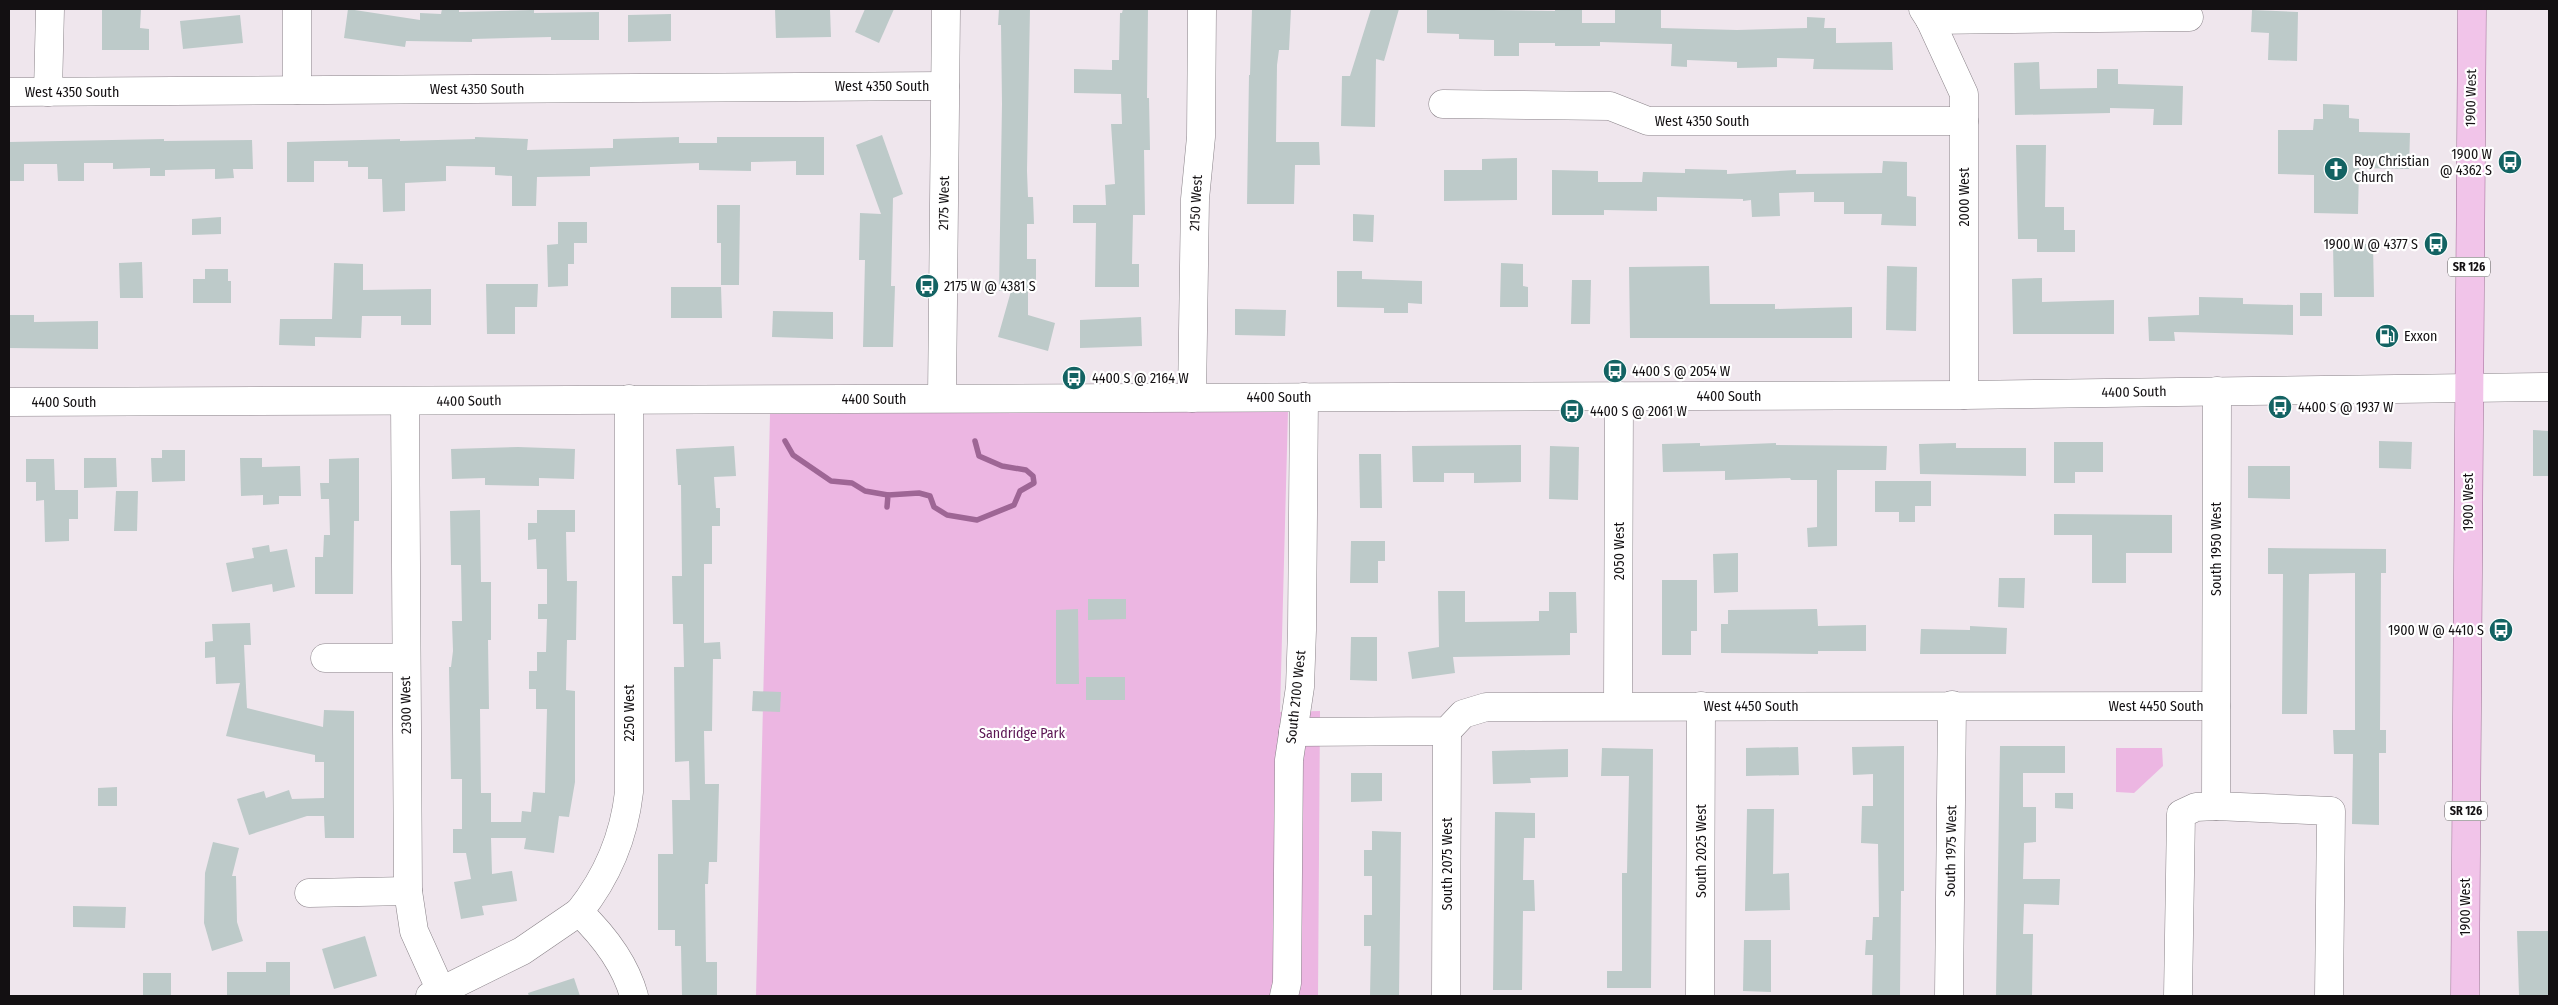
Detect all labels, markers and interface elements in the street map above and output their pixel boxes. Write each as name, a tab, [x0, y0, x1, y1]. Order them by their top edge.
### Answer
street label: 1900 West	[2462, 68, 2480, 127]
street label: West 4350 South	[835, 78, 929, 95]
street label: West 4350 South	[430, 81, 524, 98]
street label: West 4350 South	[25, 84, 119, 101]
street label: West 4350 South	[1655, 113, 1749, 130]
place label: 1900 W @ 4362 S	[2440, 146, 2493, 179]
bus stop icon: 1900 W @ 4362 S	[2497, 149, 2523, 175]
place label: Roy Christian Church	[2354, 153, 2429, 186]
church icon: Roy Christian Church	[2323, 156, 2349, 182]
street label: 2000 West	[1956, 167, 1973, 227]
street label: 2150 West	[1186, 174, 1206, 231]
street label: 2175 West	[935, 175, 953, 230]
bus stop icon: 1900 W @ 4377 S	[2423, 231, 2449, 257]
place label: 1900 W @ 4377 S	[2323, 236, 2418, 253]
road number: SR 126	[2448, 258, 2490, 276]
bus stop icon: 2175 W @ 4381 S	[914, 273, 940, 299]
place label: 2175 W @ 4381 S	[944, 278, 1036, 295]
fuel station icon: Exxon	[2374, 323, 2400, 349]
place label: Exxon	[2404, 328, 2437, 345]
bus stop icon: 4400 S @ 2054 W	[1602, 358, 1628, 384]
place label: 4400 S @ 2054 W	[1632, 363, 1731, 380]
bus stop icon: 4400 S @ 2164 W	[1061, 365, 1087, 391]
place label: 4400 S @ 2164 W	[1092, 370, 1189, 387]
street label: 4400 South	[2101, 383, 2167, 401]
street label: 4400 South	[1696, 388, 1762, 405]
street label: 4400 South	[1246, 389, 1312, 406]
street label: 4400 South	[841, 391, 907, 408]
street label: 4400 South	[436, 392, 502, 410]
street label: 4400 South	[31, 394, 97, 411]
bus stop icon: 4400 S @ 1937 W	[2267, 394, 2293, 420]
bus stop icon: 4400 S @ 2061 W	[1559, 398, 1585, 424]
place label: 4400 S @ 1937 W	[2298, 399, 2394, 416]
place label: 4400 S @ 2061 W	[1590, 403, 1687, 420]
street label: 1900 West	[2460, 473, 2477, 531]
street label: South 1950 West	[2208, 502, 2225, 596]
street label: 2050 West	[1611, 521, 1628, 580]
bus stop icon: 1900 W @ 4410 S	[2488, 617, 2514, 643]
place label: 1900 W @ 4410 S	[2388, 622, 2484, 639]
street label: South 2100 West	[1283, 649, 1309, 745]
street label: 2300 West	[397, 675, 415, 734]
street label: 2250 West	[621, 684, 638, 742]
street label: West 4450 South	[1703, 698, 1799, 715]
street label: West 4450 South	[2108, 698, 2204, 715]
park label: Sandridge Park	[979, 725, 1065, 742]
road number: SR 126	[2445, 801, 2487, 820]
street label: South 2025 West	[1693, 804, 1710, 898]
street label: South 1975 West	[1942, 804, 1960, 897]
street label: South 2075 West	[1439, 817, 1456, 911]
street label: 1900 West	[2457, 878, 2474, 936]

